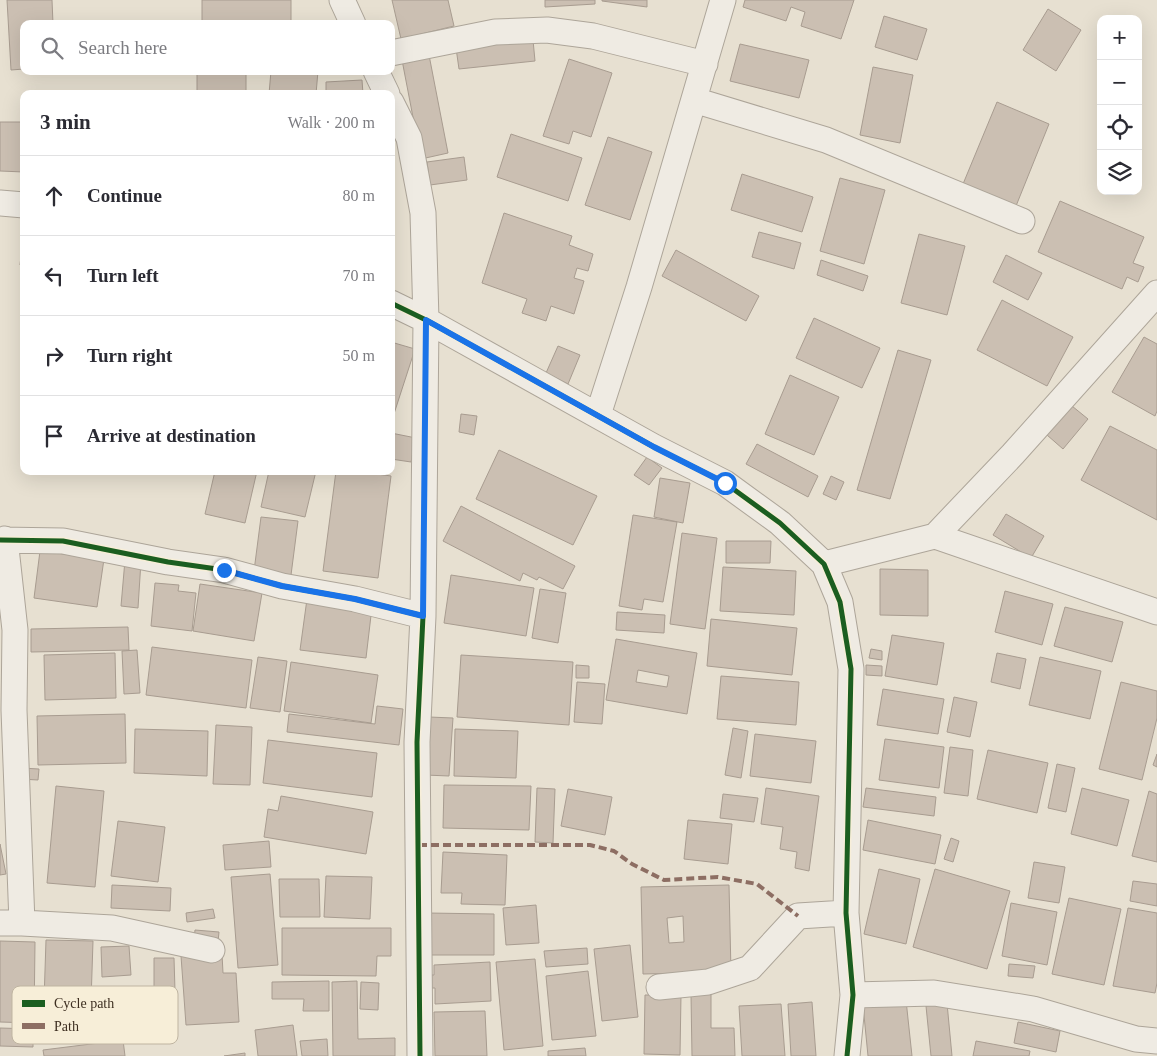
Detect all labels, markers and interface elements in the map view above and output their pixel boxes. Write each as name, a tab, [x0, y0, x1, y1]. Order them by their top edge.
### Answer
map controls	[1097, 15, 1142, 195]
button: +	[1097, 15, 1142, 60]
search box	[20, 20, 395, 75]
icon: search	[38, 34, 66, 62]
text: Search here	[78, 37, 167, 58]
button: −	[1097, 60, 1142, 105]
button: locate	[1097, 105, 1142, 150]
text: 3 min	[40, 110, 91, 134]
text: Walk · 200 m	[288, 114, 375, 131]
button: layers	[1097, 150, 1142, 195]
icon: ahead	[40, 182, 68, 210]
text: Continue	[87, 185, 162, 206]
text: 80 m	[343, 187, 375, 204]
icon: left	[40, 262, 68, 290]
text: Turn left	[87, 265, 159, 286]
text: 70 m	[343, 267, 375, 284]
icon: right	[40, 342, 68, 370]
text: Turn right	[87, 345, 172, 366]
text: 50 m	[343, 347, 375, 364]
icon: arrive	[40, 422, 68, 450]
text: Arrive at destination	[87, 425, 256, 446]
route start	[714, 472, 737, 495]
route end	[213, 559, 236, 582]
legend	[12, 986, 178, 1044]
text: Cycle path	[54, 996, 114, 1011]
text: Path	[54, 1019, 79, 1034]

